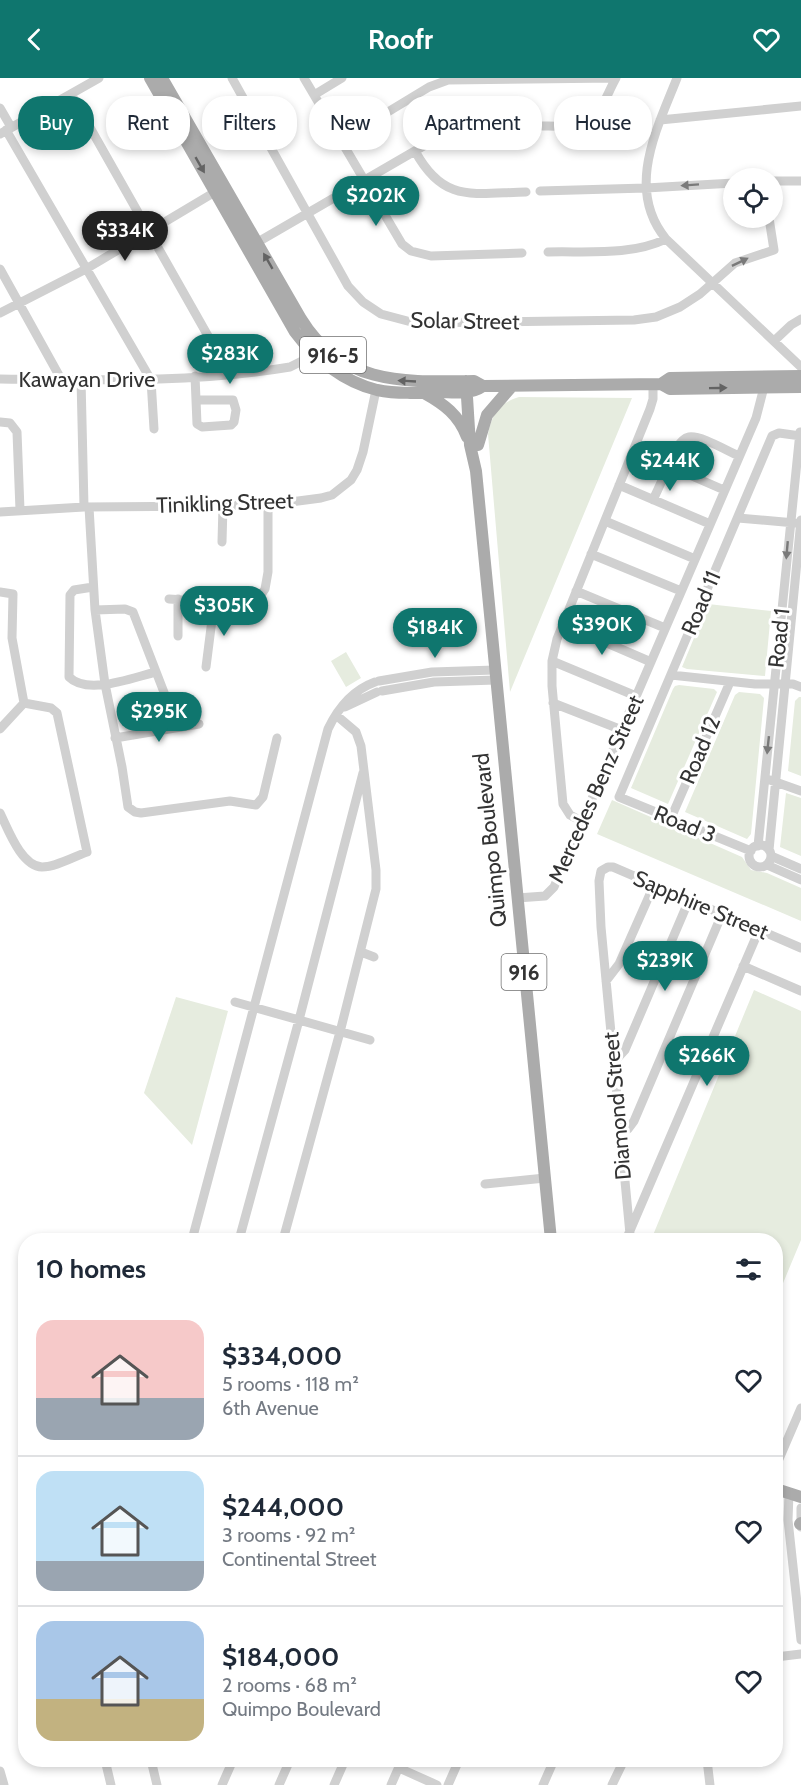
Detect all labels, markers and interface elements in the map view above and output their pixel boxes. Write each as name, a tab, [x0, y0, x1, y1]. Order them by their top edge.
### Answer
icon: back	[18, 23, 51, 56]
text: Roofr	[368, 23, 433, 56]
icon: heart	[750, 23, 783, 56]
chip: Buy	[18, 96, 94, 150]
chip: Rent	[106, 96, 190, 150]
chip: Filters	[202, 96, 297, 150]
chip: New	[309, 96, 391, 150]
chip: Apartment	[403, 96, 542, 150]
chip: House	[554, 96, 652, 150]
one-way arrow	[194, 157, 205, 173]
map controls	[723, 168, 783, 228]
button: locate	[723, 168, 783, 228]
pin: $202K	[334, 176, 418, 227]
one-way arrow	[680, 181, 699, 190]
text: $202K	[346, 183, 406, 207]
pin: $334K	[83, 211, 167, 262]
text: $334K	[96, 218, 154, 242]
one-way arrow	[263, 253, 273, 270]
one-way arrow	[731, 257, 748, 266]
street label: Solar Street	[410, 307, 520, 335]
pin: $283K	[188, 334, 272, 385]
road number: 916-5	[300, 337, 366, 373]
text: $283K	[201, 341, 259, 365]
street label: Kawayan Drive	[19, 366, 155, 393]
one-way arrow	[398, 376, 417, 385]
one-way arrow	[709, 383, 728, 393]
pin: $244K	[628, 441, 712, 492]
text: $244K	[640, 448, 700, 472]
street label: Tinikling Street	[156, 487, 295, 519]
one-way arrow	[782, 541, 792, 560]
street label: Road 11	[675, 567, 727, 639]
pin: $305K	[182, 586, 266, 637]
text: $305K	[194, 593, 254, 617]
pin: $390K	[560, 605, 644, 656]
street label: Road 1	[762, 607, 796, 669]
pin: $184K	[393, 608, 477, 659]
text: $390K	[572, 612, 632, 636]
text: $184K	[407, 615, 463, 639]
street label: Mercedes Benz Street	[542, 690, 650, 887]
pin: $295K	[117, 692, 201, 743]
text: $295K	[131, 699, 187, 723]
street label: Road 12	[674, 712, 726, 788]
one-way arrow	[763, 735, 773, 754]
street label: Quimpo Boulevard	[467, 752, 513, 928]
street label: Road 3	[650, 799, 720, 849]
street label: Sapphire Street	[629, 864, 773, 946]
pin: $239K	[623, 941, 707, 992]
text: $239K	[637, 948, 693, 972]
road number: 916	[502, 954, 546, 990]
street label: Diamond Street	[597, 1030, 637, 1181]
pin: $266K	[665, 1036, 749, 1087]
text: $266K	[678, 1043, 736, 1067]
text: 10 homes	[36, 1253, 146, 1285]
icon: filters	[732, 1253, 765, 1286]
text: $334,000	[222, 1340, 342, 1372]
icon: home	[84, 1344, 156, 1416]
icon: heart	[732, 1364, 765, 1397]
text: 5 rooms · 118 m²	[222, 1372, 359, 1396]
text: 6th Avenue	[222, 1396, 319, 1420]
text: $244,000	[222, 1491, 344, 1523]
icon: home	[84, 1495, 156, 1567]
icon: heart	[732, 1515, 765, 1548]
text: 3 rooms · 92 m²	[222, 1523, 355, 1547]
text: Continental Street	[222, 1547, 376, 1571]
text: $184,000	[222, 1641, 339, 1673]
icon: home	[84, 1645, 156, 1717]
icon: heart	[732, 1665, 765, 1698]
text: 2 rooms · 68 m²	[222, 1673, 357, 1697]
text: Quimpo Boulevard	[222, 1697, 381, 1721]

